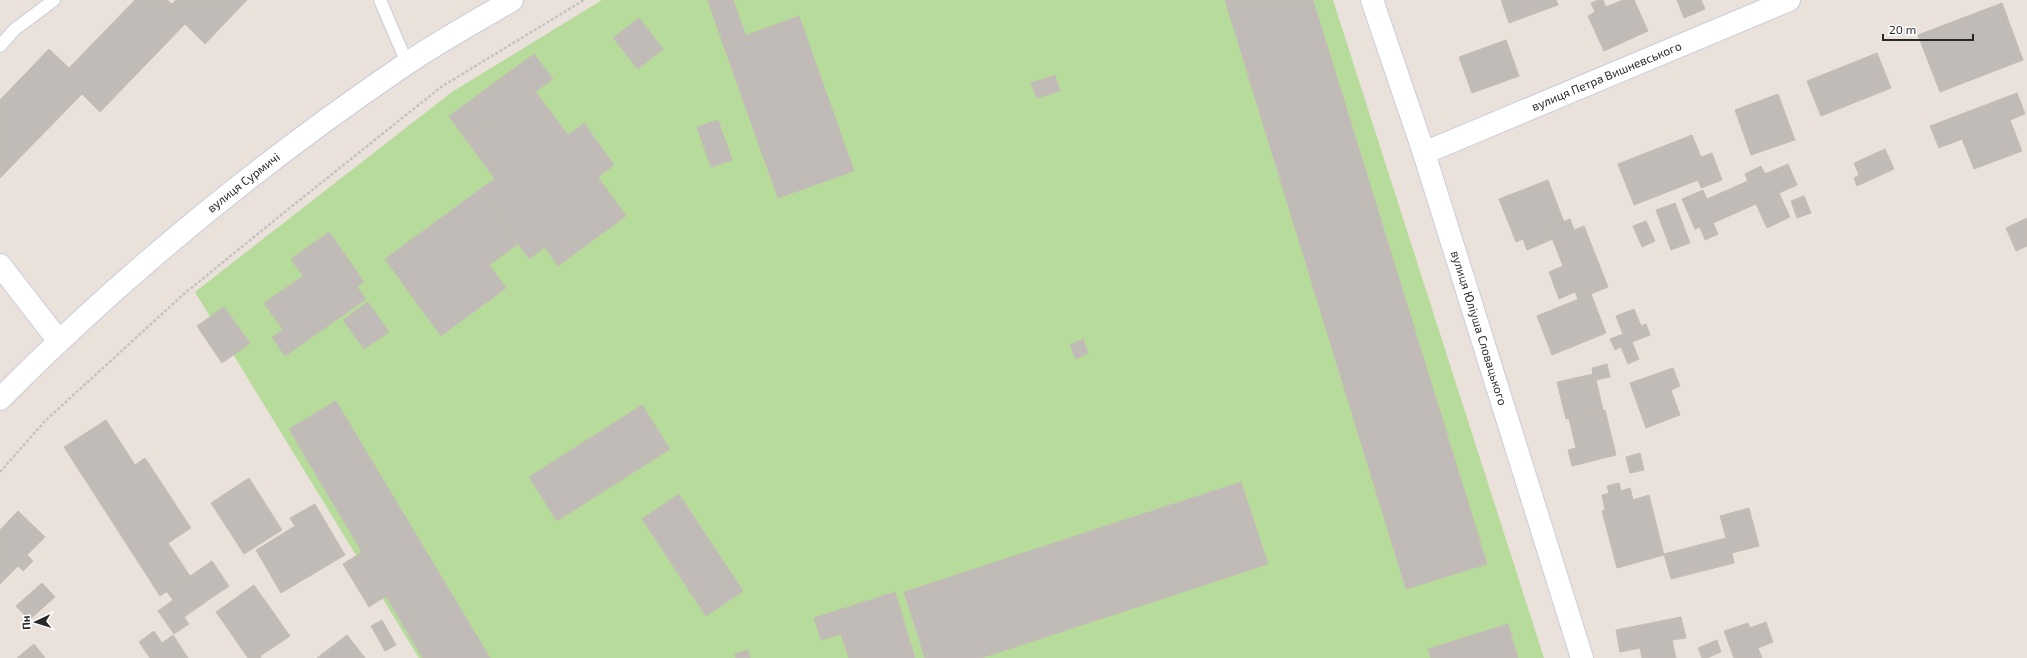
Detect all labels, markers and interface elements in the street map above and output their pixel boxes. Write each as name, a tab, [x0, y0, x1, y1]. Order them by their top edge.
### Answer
scale bar	[1883, 16, 1973, 42]
text: 20 m	[1889, 22, 1916, 36]
street label: вулиця Петра Вишневського	[1529, 38, 1683, 113]
street label: вулиця Сурмичі	[204, 149, 282, 215]
street label: вулиця Юліуша Словацького	[1449, 249, 1511, 407]
north arrow	[16, 602, 56, 642]
text: Пн	[19, 615, 33, 630]

